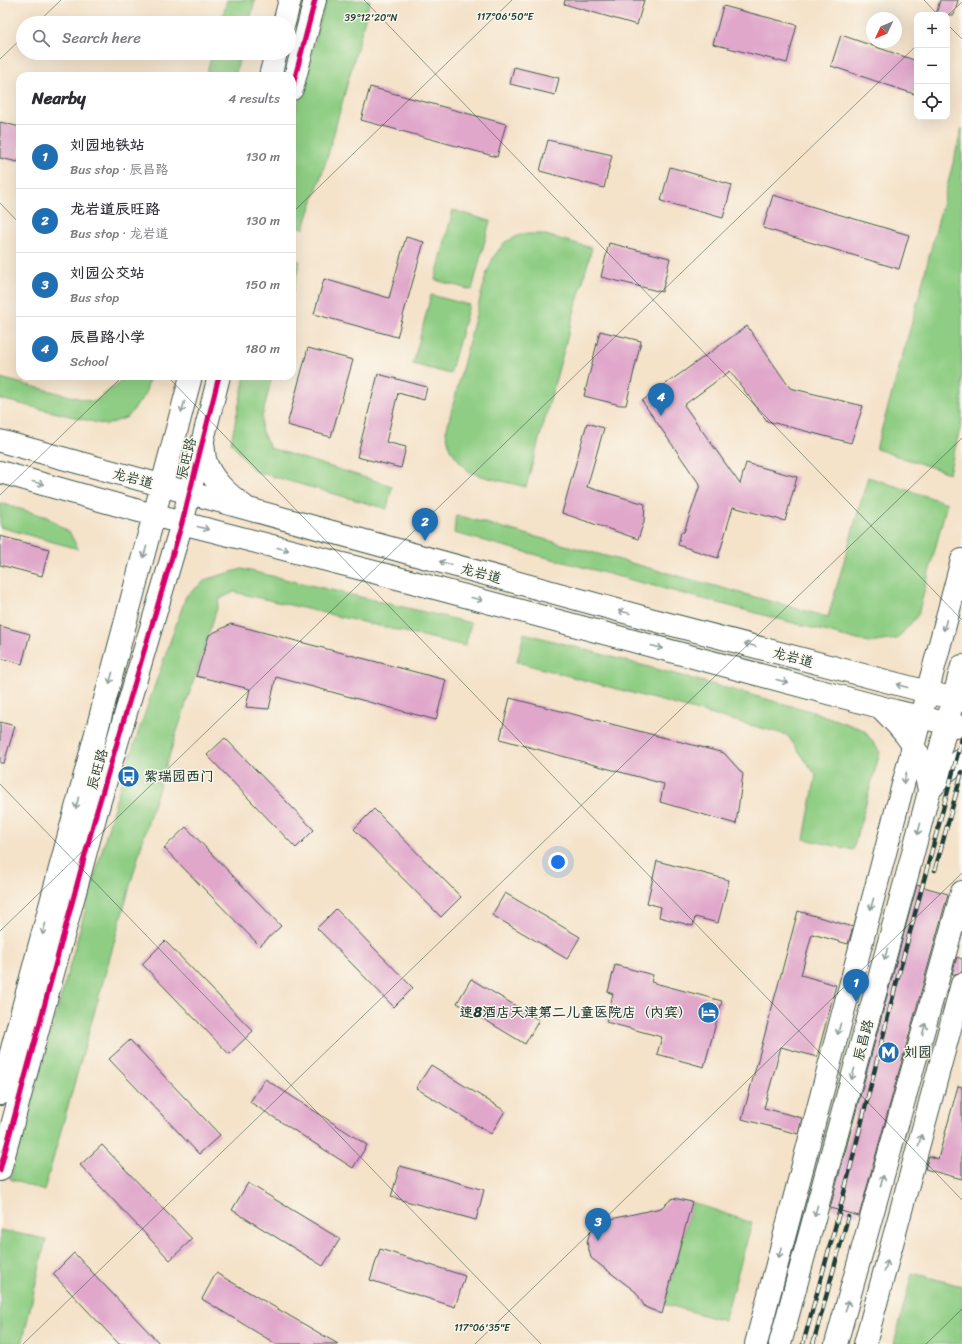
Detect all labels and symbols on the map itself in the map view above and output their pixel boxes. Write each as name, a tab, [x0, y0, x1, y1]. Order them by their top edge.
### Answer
text: 117°06'50"E	[477, 8, 535, 26]
text: 39°12'20"N	[345, 9, 397, 27]
north arrow	[866, 12, 902, 48]
pin: 4	[648, 383, 674, 416]
one-way arrow	[179, 401, 186, 414]
street label: 辰旺路	[169, 435, 204, 482]
street label: 龙岩道	[109, 461, 156, 496]
one-way arrow	[31, 480, 44, 487]
pin: 2	[412, 508, 438, 541]
one-way arrow	[197, 525, 210, 533]
one-way arrow	[141, 546, 148, 559]
one-way arrow	[277, 546, 290, 553]
street label: 龙岩道	[457, 556, 504, 591]
one-way arrow	[438, 559, 451, 566]
one-way arrow	[470, 596, 483, 604]
one-way arrow	[618, 608, 631, 615]
one-way arrow	[941, 618, 948, 631]
street label: 龙岩道	[769, 640, 816, 675]
one-way arrow	[743, 641, 756, 649]
one-way arrow	[650, 644, 663, 651]
one-way arrow	[107, 671, 114, 684]
one-way arrow	[776, 677, 789, 685]
one-way arrow	[896, 681, 909, 689]
street label: 辰旺路	[80, 746, 115, 793]
bus stop icon: 紫瑞园西门	[116, 763, 142, 789]
place label: 紫瑞园西门	[144, 764, 214, 789]
one-way arrow	[900, 771, 908, 784]
one-way arrow	[73, 796, 80, 809]
one-way arrow	[915, 822, 922, 835]
your location	[548, 852, 568, 872]
one-way arrow	[868, 897, 876, 910]
one-way arrow	[39, 922, 47, 935]
one-way arrow	[882, 948, 889, 961]
pin: 1	[843, 969, 869, 1002]
hotel icon: 速8酒店天津第二儿童医院店（内宾）	[695, 999, 721, 1025]
place label: 速8酒店天津第二儿童医院店（内宾）	[460, 1000, 692, 1025]
street label: 辰昌路	[846, 1017, 881, 1064]
one-way arrow	[835, 1023, 842, 1036]
one-way arrow	[921, 1023, 928, 1036]
metro station icon: 刘园	[876, 1039, 902, 1065]
place label: 刘园	[904, 1040, 932, 1065]
one-way arrow	[849, 1068, 856, 1081]
one-way arrow	[917, 1134, 924, 1147]
one-way arrow	[879, 1175, 886, 1188]
one-way arrow	[811, 1204, 819, 1217]
pin: 3	[585, 1208, 611, 1241]
one-way arrow	[775, 1245, 783, 1258]
one-way arrow	[883, 1260, 891, 1273]
one-way arrow	[843, 1300, 851, 1313]
text: 117°06'35"E	[454, 1319, 511, 1337]

